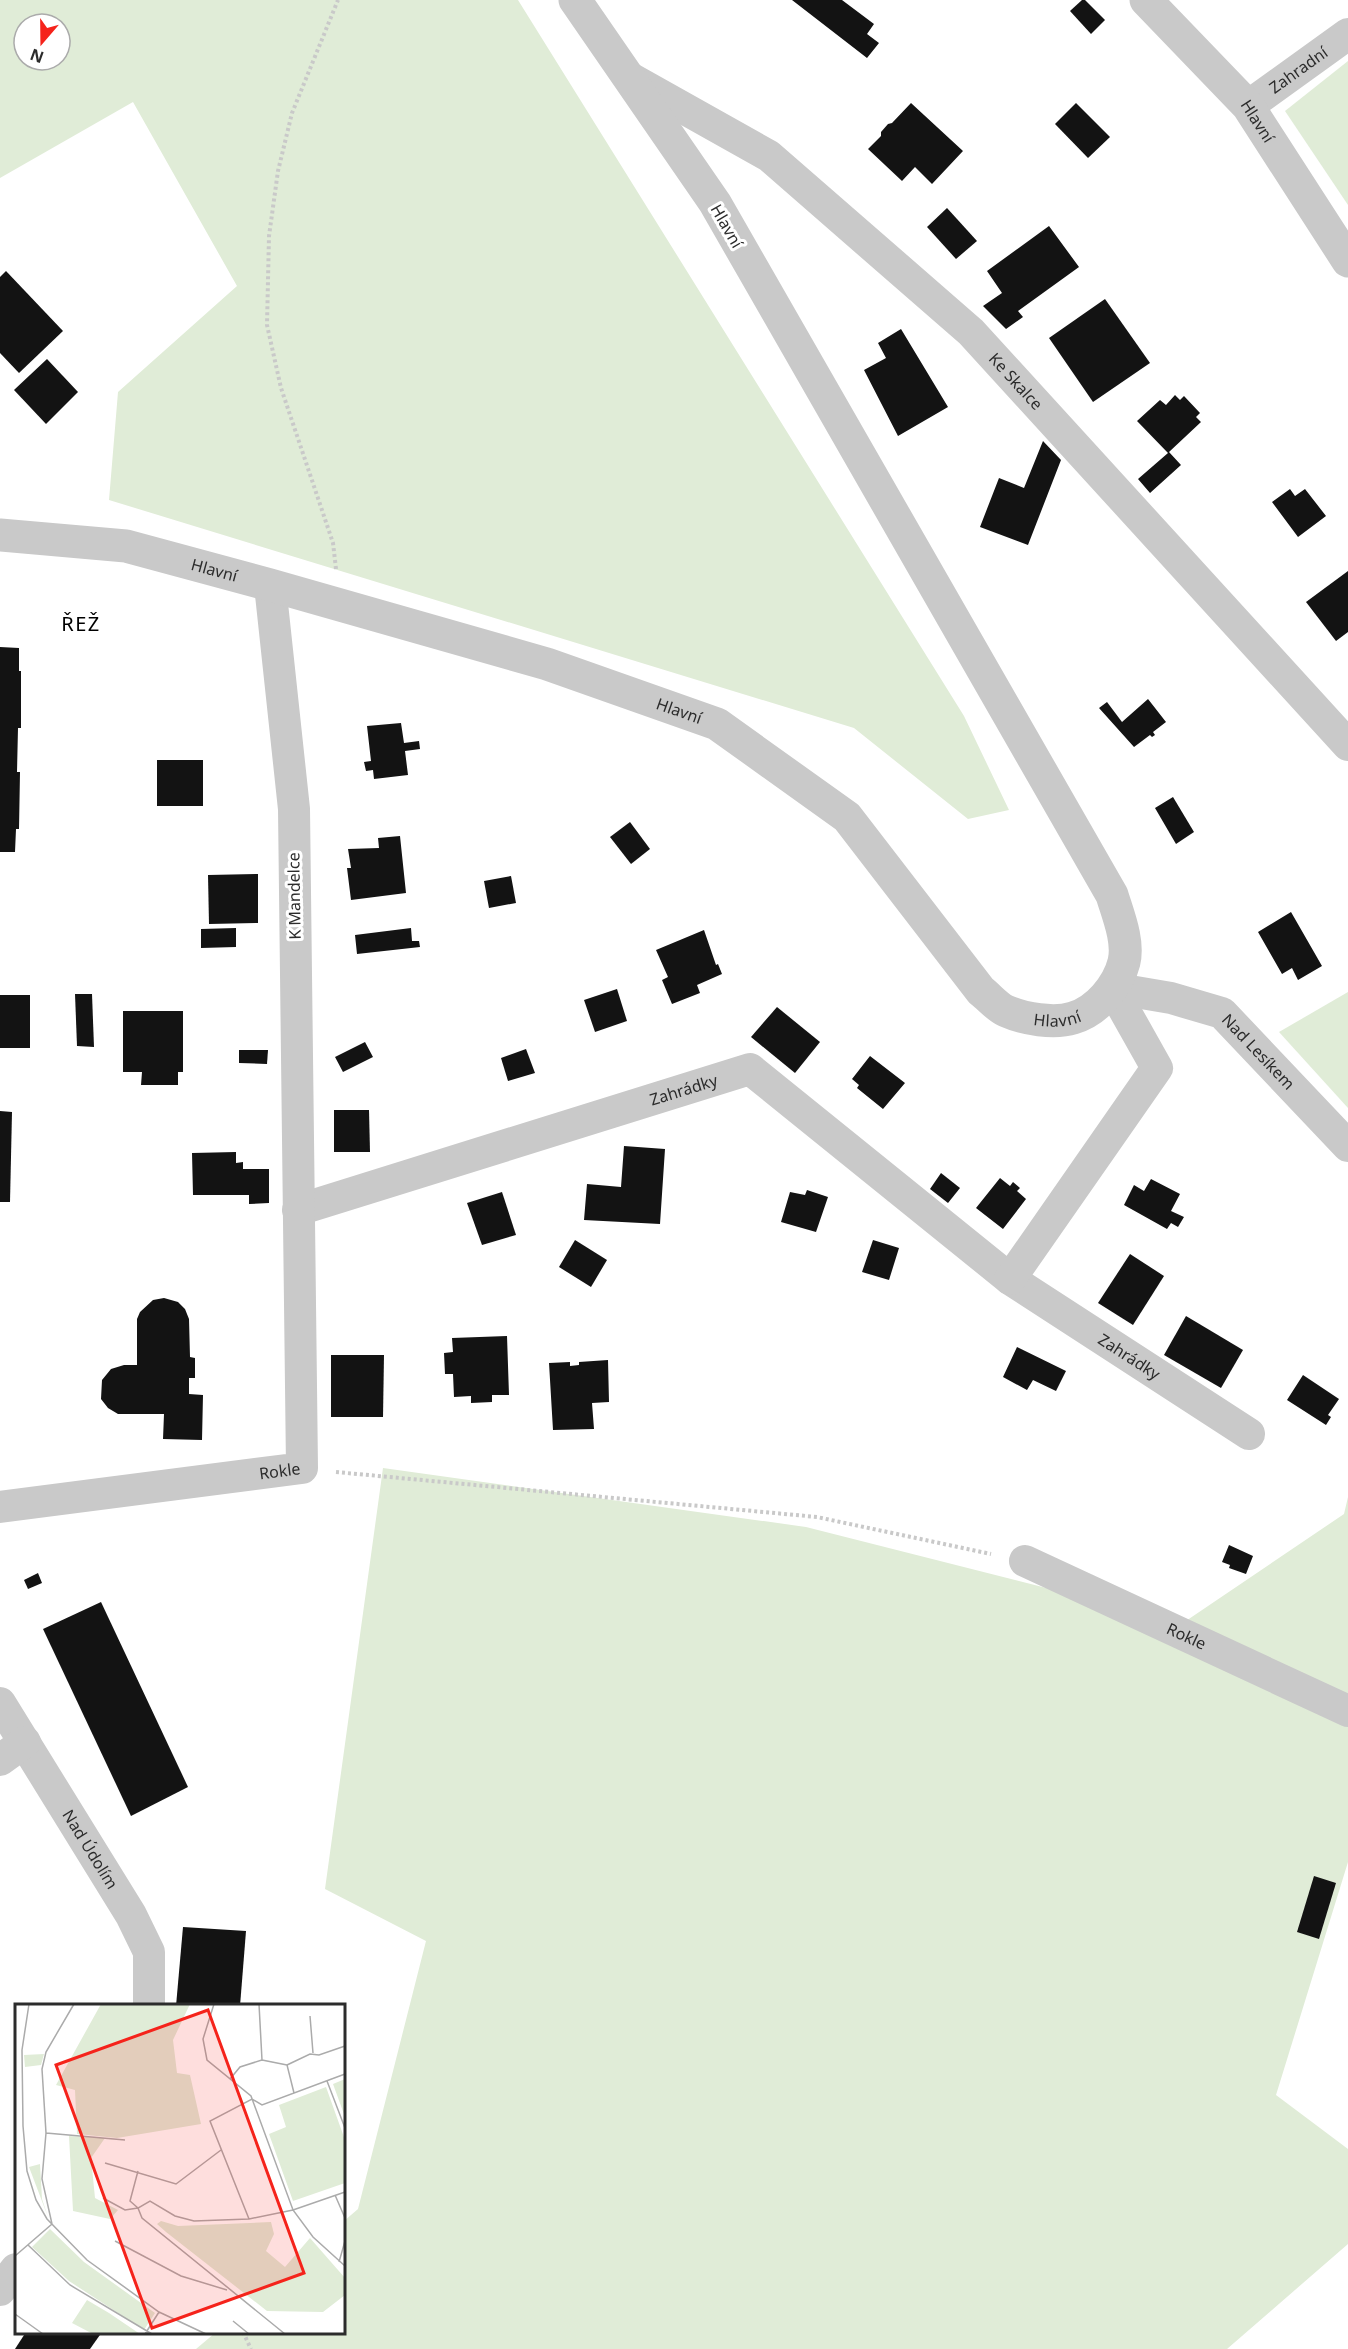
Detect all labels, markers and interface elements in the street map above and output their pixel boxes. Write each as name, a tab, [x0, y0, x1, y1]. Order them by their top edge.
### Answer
north arrow	[12, 12, 72, 72]
street label: Zahradní	[1265, 41, 1333, 98]
text: N	[27, 44, 47, 69]
street label: Hlavní	[1236, 95, 1280, 148]
street label: Hlavní	[706, 200, 749, 253]
street label: Ke Skalce	[984, 348, 1048, 415]
street label: Hlavní	[189, 553, 241, 587]
district label: ŘEŽ	[61, 610, 101, 637]
street label: Hlavní	[653, 692, 706, 729]
street label: K Mandelce	[282, 852, 306, 940]
street label: Hlavní	[1032, 1005, 1085, 1032]
street label: Nad Lesíkem	[1217, 1009, 1300, 1094]
street label: Zahrádky	[647, 1069, 721, 1111]
street label: Zahrádky	[1094, 1328, 1165, 1385]
street label: Rokle	[258, 1457, 302, 1484]
street label: Rokle	[1163, 1617, 1210, 1655]
street label: Nad Údolím	[57, 1805, 123, 1893]
inset map	[15, 2004, 345, 2334]

